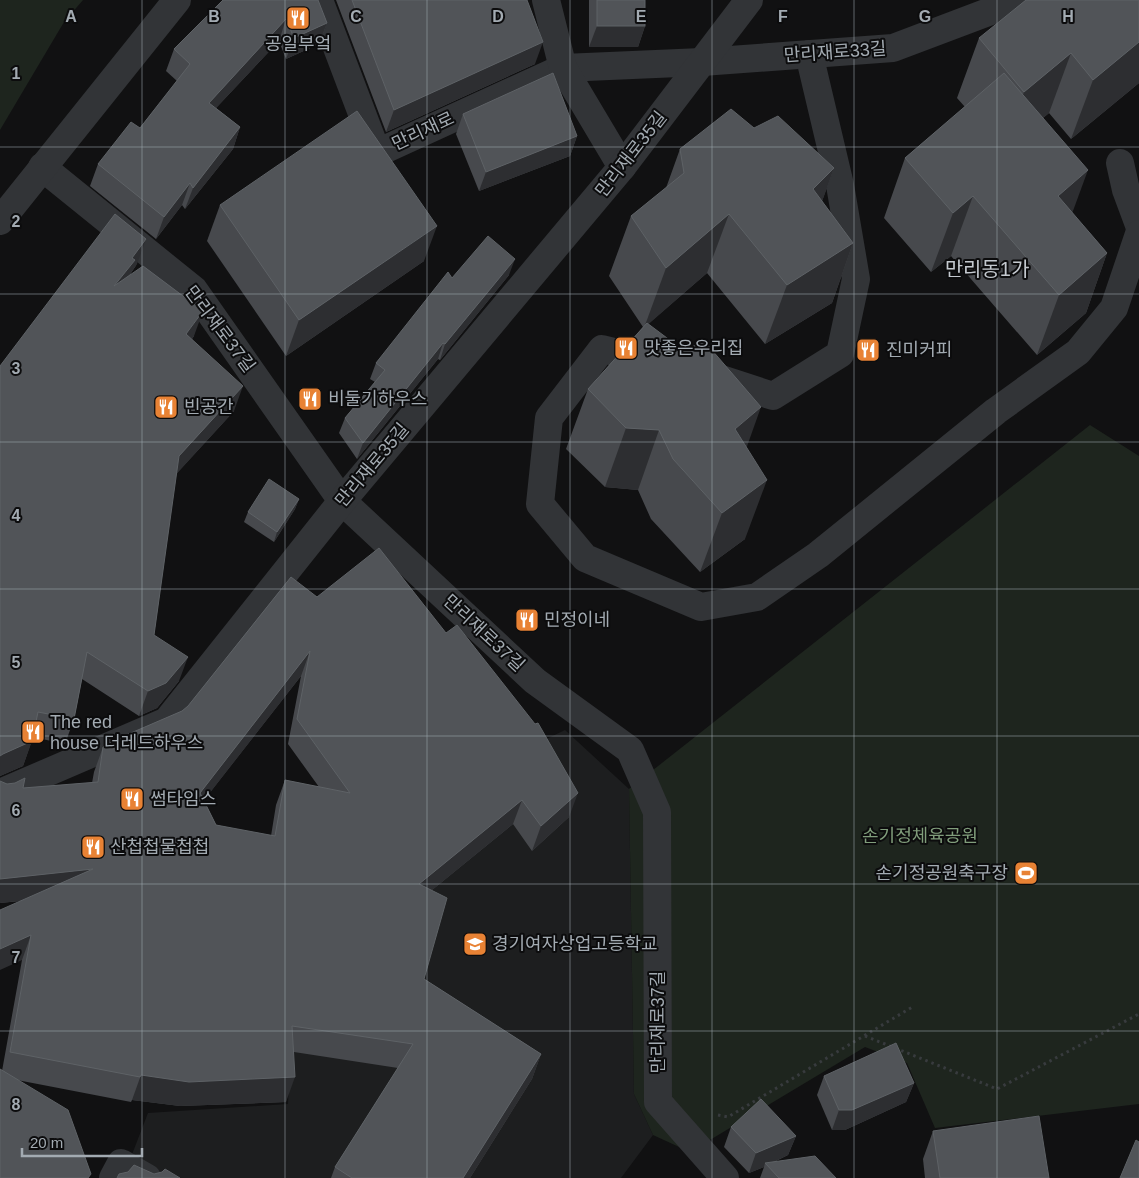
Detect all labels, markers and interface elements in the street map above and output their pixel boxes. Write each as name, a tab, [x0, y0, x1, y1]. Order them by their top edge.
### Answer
restaurant icon: 공일부엌	[285, 5, 311, 31]
text: A	[65, 8, 77, 25]
text: B	[208, 8, 220, 25]
text: C	[350, 8, 362, 25]
text: D	[492, 8, 504, 25]
text: E	[636, 8, 647, 25]
text: F	[778, 8, 788, 25]
text: G	[919, 8, 931, 25]
text: H	[1062, 8, 1074, 25]
place label: 공일부엌	[265, 34, 331, 54]
street label: 만리재로33길	[783, 38, 887, 66]
text: 1	[12, 65, 21, 82]
street label: 만리재로35길	[591, 107, 671, 201]
street label: 만리재로	[389, 108, 457, 154]
text: 2	[12, 213, 21, 230]
district label: 만리동1가	[945, 258, 1029, 280]
street label: 만리재로37길	[181, 282, 259, 376]
restaurant icon: 맛좋은우리집	[613, 335, 639, 361]
restaurant icon: 진미커피	[855, 337, 881, 363]
place label: 맛좋은우리집	[644, 338, 743, 358]
place label: 진미커피	[886, 340, 952, 360]
text: 3	[12, 360, 21, 377]
restaurant icon: 비둘기하우스	[297, 386, 323, 412]
place label: 비둘기하우스	[328, 389, 427, 409]
restaurant icon: 빈공간	[153, 394, 179, 420]
place label: 빈공간	[184, 397, 234, 417]
street label: 만리재로35길	[331, 419, 413, 511]
text: 4	[12, 507, 21, 524]
street label: 만리재로37길	[440, 591, 528, 675]
restaurant icon: 민정이네	[514, 607, 540, 633]
place label: 민정이네	[544, 610, 610, 630]
text: 5	[12, 654, 21, 671]
place label: The red house 더레드하우스	[50, 712, 203, 753]
restaurant icon: The red house 더레드하우스	[20, 719, 46, 745]
restaurant icon: 썸타임스	[119, 786, 145, 812]
place label: 썸타임스	[150, 789, 216, 809]
text: 6	[12, 802, 21, 819]
park label: 손기정체육공원	[862, 826, 978, 846]
restaurant icon: 산첩첩물첩첩	[80, 834, 106, 860]
place label: 산첩첩물첩첩	[110, 837, 209, 857]
sports icon: 손기정공원축구장	[1013, 860, 1039, 886]
place label: 손기정공원축구장	[876, 863, 1008, 883]
school or university icon: 경기여자상업고등학교	[462, 931, 488, 957]
place label: 경기여자상업고등학교	[492, 934, 658, 954]
text: 7	[12, 949, 21, 966]
street label: 만리재로37길	[648, 971, 668, 1073]
text: 8	[12, 1096, 21, 1113]
scale bar	[22, 1126, 142, 1158]
text: 20 m	[30, 1134, 63, 1151]

